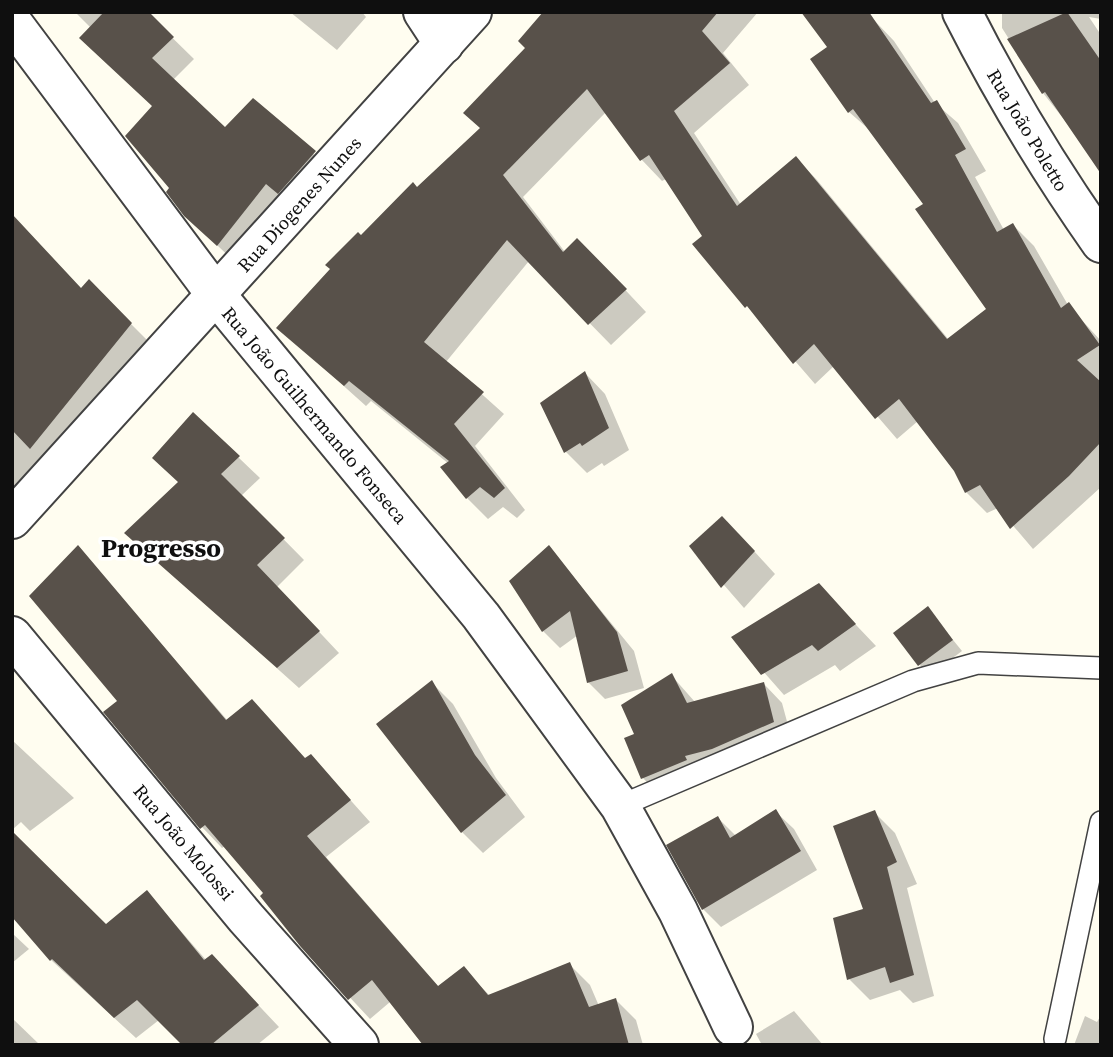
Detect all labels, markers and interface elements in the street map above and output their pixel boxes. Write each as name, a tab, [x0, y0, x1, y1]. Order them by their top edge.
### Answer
street label: Rua João Poletto	[981, 64, 1075, 196]
street label: Rua Diogenes Nunes	[231, 131, 367, 277]
street label: Rua João Guilhermando Fonseca	[216, 301, 414, 529]
district label: Progresso	[101, 530, 221, 566]
street label: Rua João Molossi	[128, 778, 241, 906]

